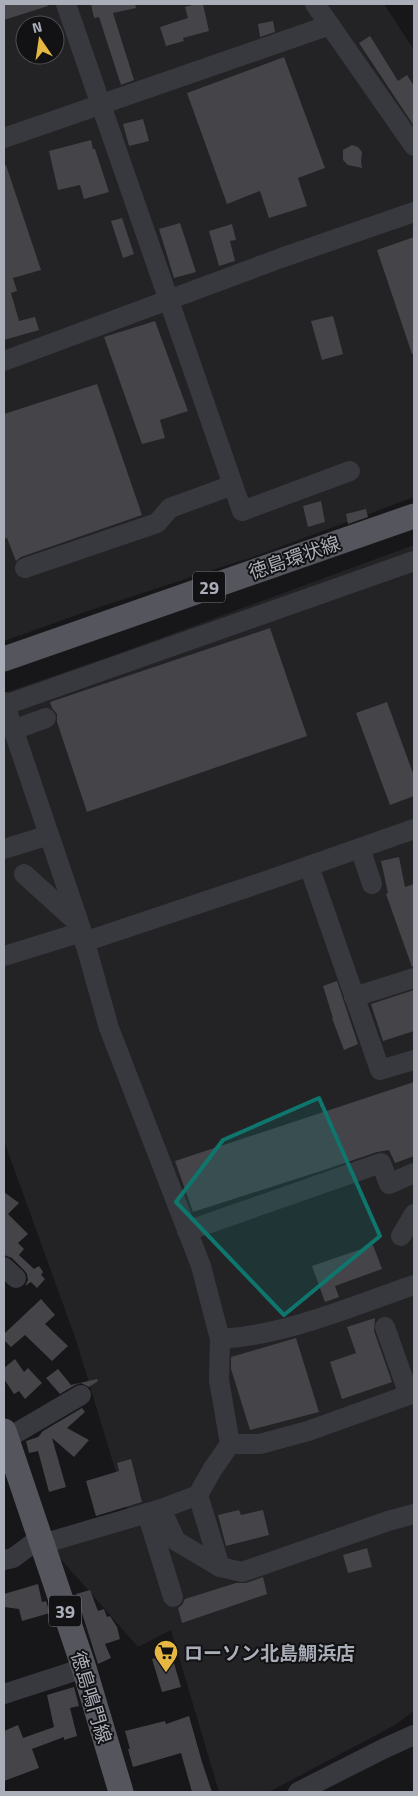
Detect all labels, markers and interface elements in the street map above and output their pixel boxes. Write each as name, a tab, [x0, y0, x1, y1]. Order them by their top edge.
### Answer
north arrow	[15, 15, 65, 65]
text: N	[30, 16, 44, 38]
street label: 徳島環状線	[244, 528, 344, 586]
road number: 29	[193, 572, 225, 602]
road number: 39	[49, 1595, 81, 1626]
place label: ローソン北島鯛浜店	[184, 1638, 355, 1667]
supermarket icon: ローソン北島鯛浜店	[153, 1639, 179, 1673]
street label: 徳島鳴門線	[64, 1647, 120, 1747]

